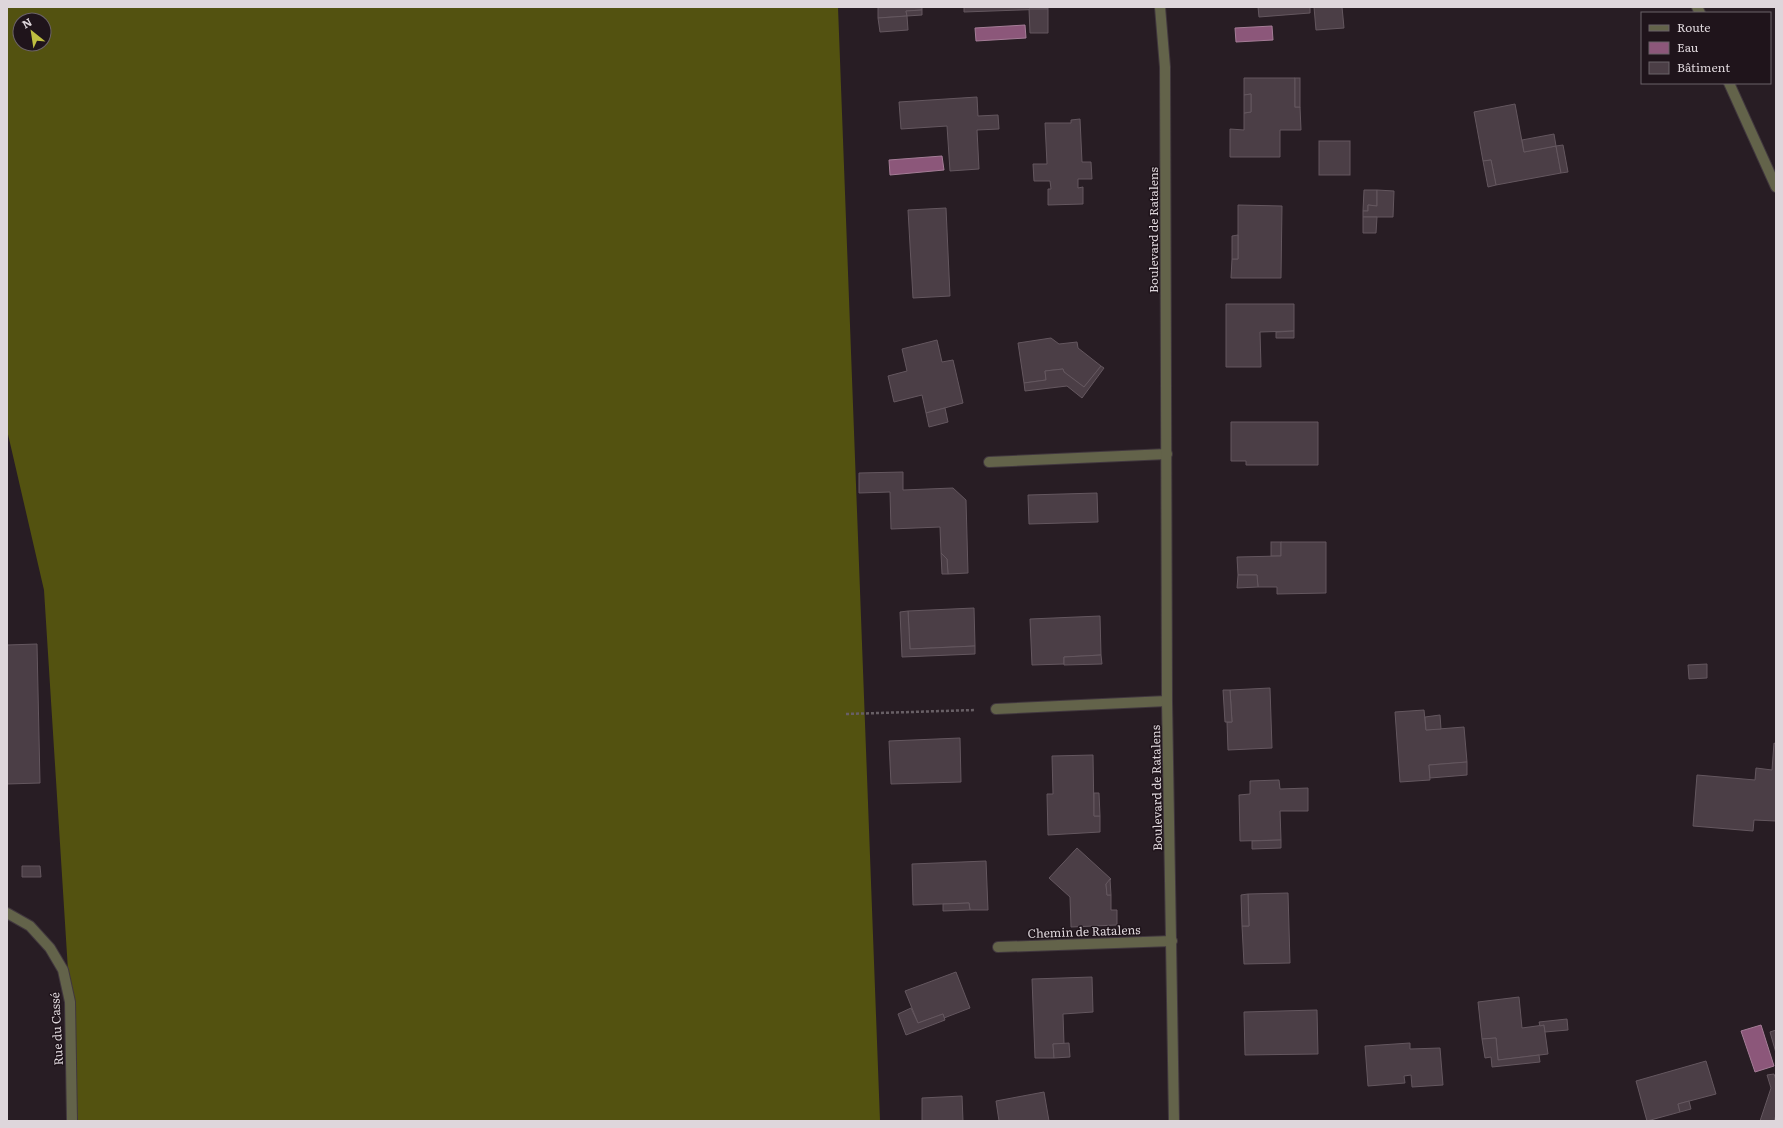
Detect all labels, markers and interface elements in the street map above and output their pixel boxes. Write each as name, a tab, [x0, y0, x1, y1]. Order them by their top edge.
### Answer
north arrow	[12, 12, 52, 52]
legend	[1641, 12, 1771, 84]
text: N	[19, 13, 34, 32]
text: Route	[1677, 18, 1711, 36]
text: Eau	[1677, 38, 1699, 56]
text: Bâtiment	[1677, 58, 1730, 76]
street label: Boulevard de Ratalens	[1144, 166, 1162, 293]
street label: Boulevard de Ratalens	[1146, 724, 1166, 851]
street label: Chemin de Ratalens	[1027, 920, 1141, 942]
street label: Rue du Cassé	[45, 992, 67, 1066]

